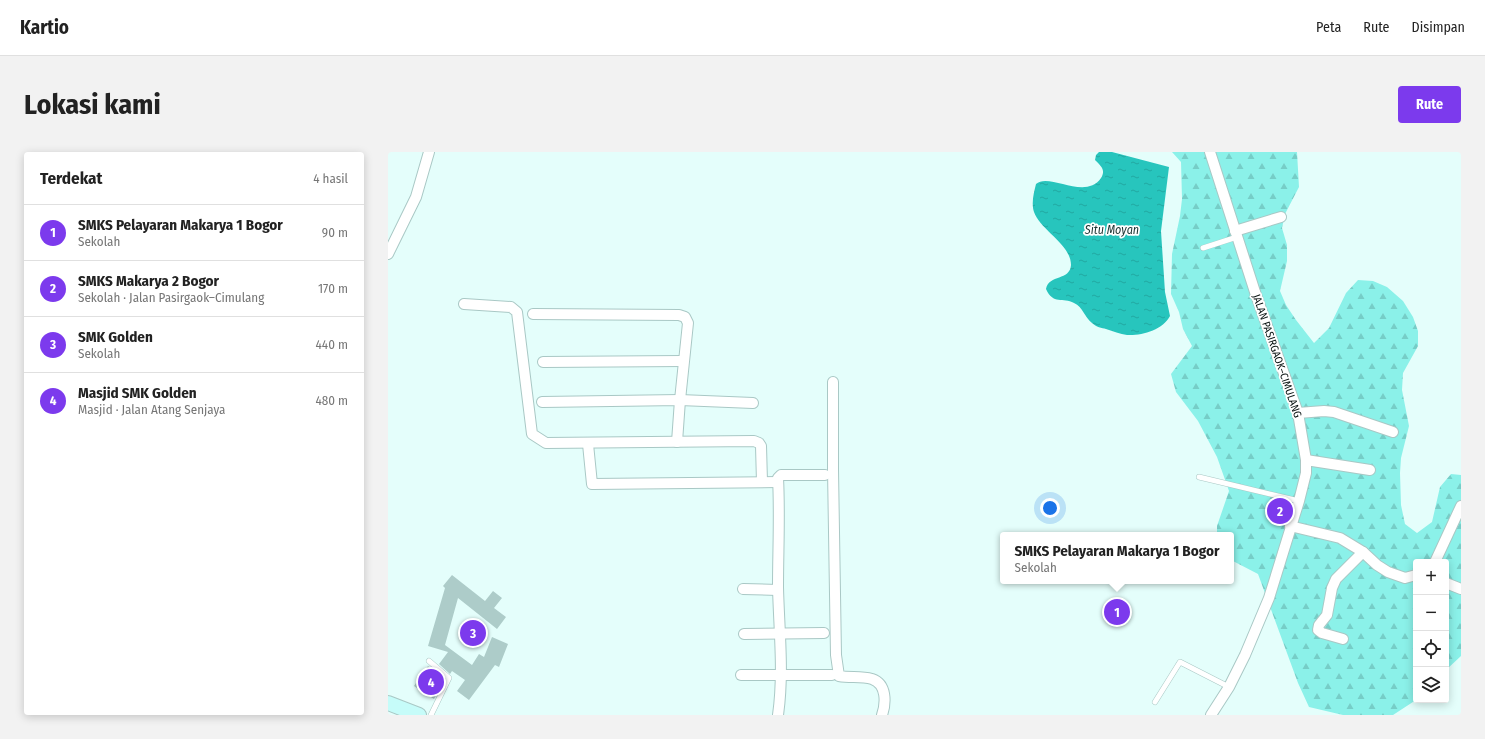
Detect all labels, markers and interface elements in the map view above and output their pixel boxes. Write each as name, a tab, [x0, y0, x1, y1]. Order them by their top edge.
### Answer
text: Kartio	[20, 16, 69, 39]
text: Peta	[1316, 19, 1341, 36]
text: Rute	[1363, 19, 1390, 36]
text: Disimpan	[1412, 19, 1465, 36]
button: Rute	[1398, 86, 1461, 123]
text: Lokasi kami	[24, 88, 161, 121]
text: Terdekat	[40, 168, 102, 189]
text: 4 hasil	[313, 171, 348, 186]
text: SMKS Pelayaran Makarya 1 Bogor	[78, 216, 283, 234]
water label: Situ Moyan	[1084, 223, 1139, 237]
text: 1	[50, 225, 56, 240]
text: 90 m	[322, 225, 348, 240]
text: Sekolah	[78, 234, 120, 249]
text: SMKS Makarya 2 Bogor	[78, 272, 219, 290]
text: 2	[50, 281, 56, 296]
text: 170 m	[318, 281, 348, 296]
text: Sekolah · Jalan Pasirgaok–Cimulang	[78, 290, 264, 305]
street label: JALAN PASIRGAOK–CIMULANG	[1250, 293, 1304, 419]
text: SMK Golden	[78, 328, 153, 346]
text: 3	[50, 337, 56, 352]
text: 440 m	[316, 337, 348, 352]
text: Sekolah	[78, 346, 120, 361]
text: Masjid SMK Golden	[78, 384, 197, 402]
text: 4	[50, 393, 56, 408]
text: 480 m	[315, 393, 348, 408]
text: Masjid · Jalan Atang Senjaya	[78, 402, 225, 417]
pin: 2	[1267, 496, 1293, 526]
your location	[1040, 498, 1060, 518]
popup	[1000, 532, 1234, 584]
text: SMKS Pelayaran Makarya 1 Bogor	[1015, 542, 1219, 560]
map controls	[1413, 559, 1449, 703]
button: +	[1413, 559, 1449, 595]
text: Sekolah	[1015, 560, 1057, 575]
button: −	[1413, 595, 1449, 631]
pin: 1	[1104, 597, 1130, 627]
pin: 3	[460, 618, 486, 648]
button: locate	[1413, 631, 1449, 667]
pin: 4	[418, 667, 444, 697]
button: layers	[1413, 667, 1449, 703]

